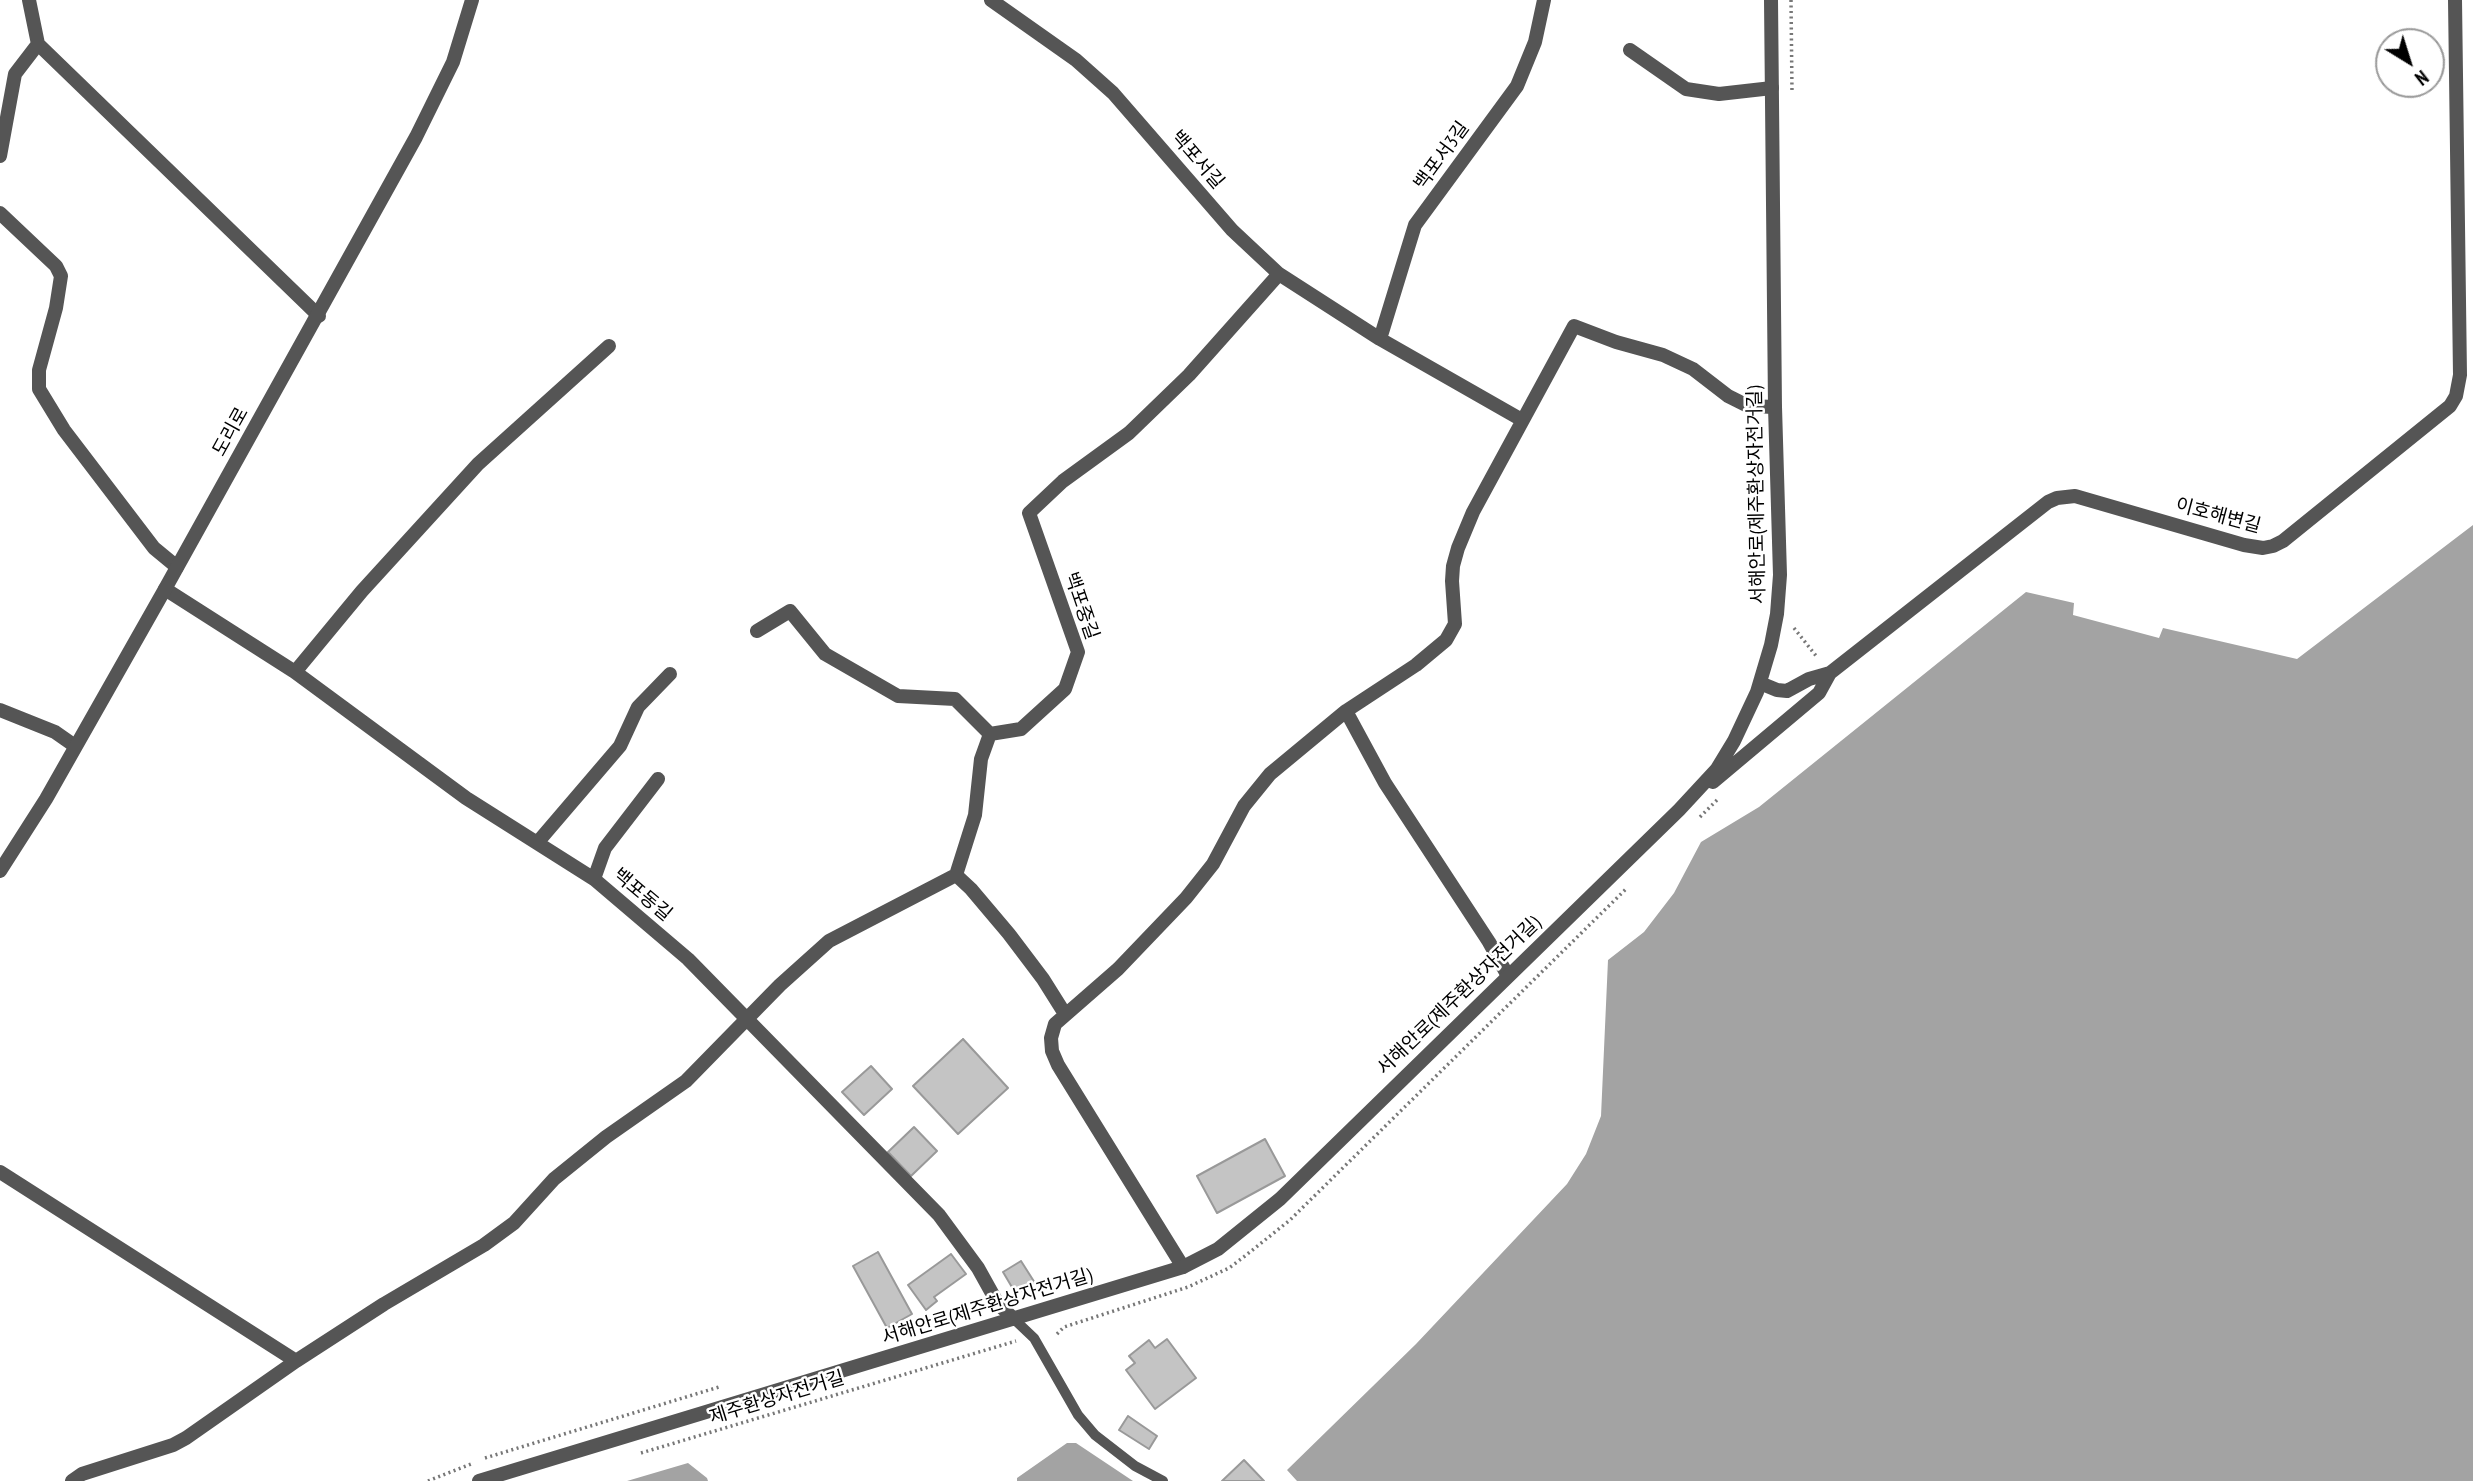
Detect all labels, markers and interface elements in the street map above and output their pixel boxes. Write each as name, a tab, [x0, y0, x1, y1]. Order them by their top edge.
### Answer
north arrow	[2375, 28, 2445, 98]
text: N	[2410, 65, 2433, 91]
street label: 백포서3길	[1410, 118, 1474, 194]
street label: 백포서길	[1165, 126, 1229, 194]
street label: 서해안로(제주환상자전거길)	[1744, 386, 1770, 604]
street label: 도리로	[208, 404, 254, 460]
street label: 이호해변길	[2173, 494, 2263, 538]
street label: 백포중길	[1059, 569, 1103, 643]
street label: 백포동길	[608, 864, 676, 926]
street label: 서해안로(제주환상자전거길)	[1372, 912, 1546, 1080]
street label: 서해안로(제주환상자전거길)	[879, 1264, 1095, 1350]
street label: 제주환상자전거길	[707, 1367, 847, 1429]

